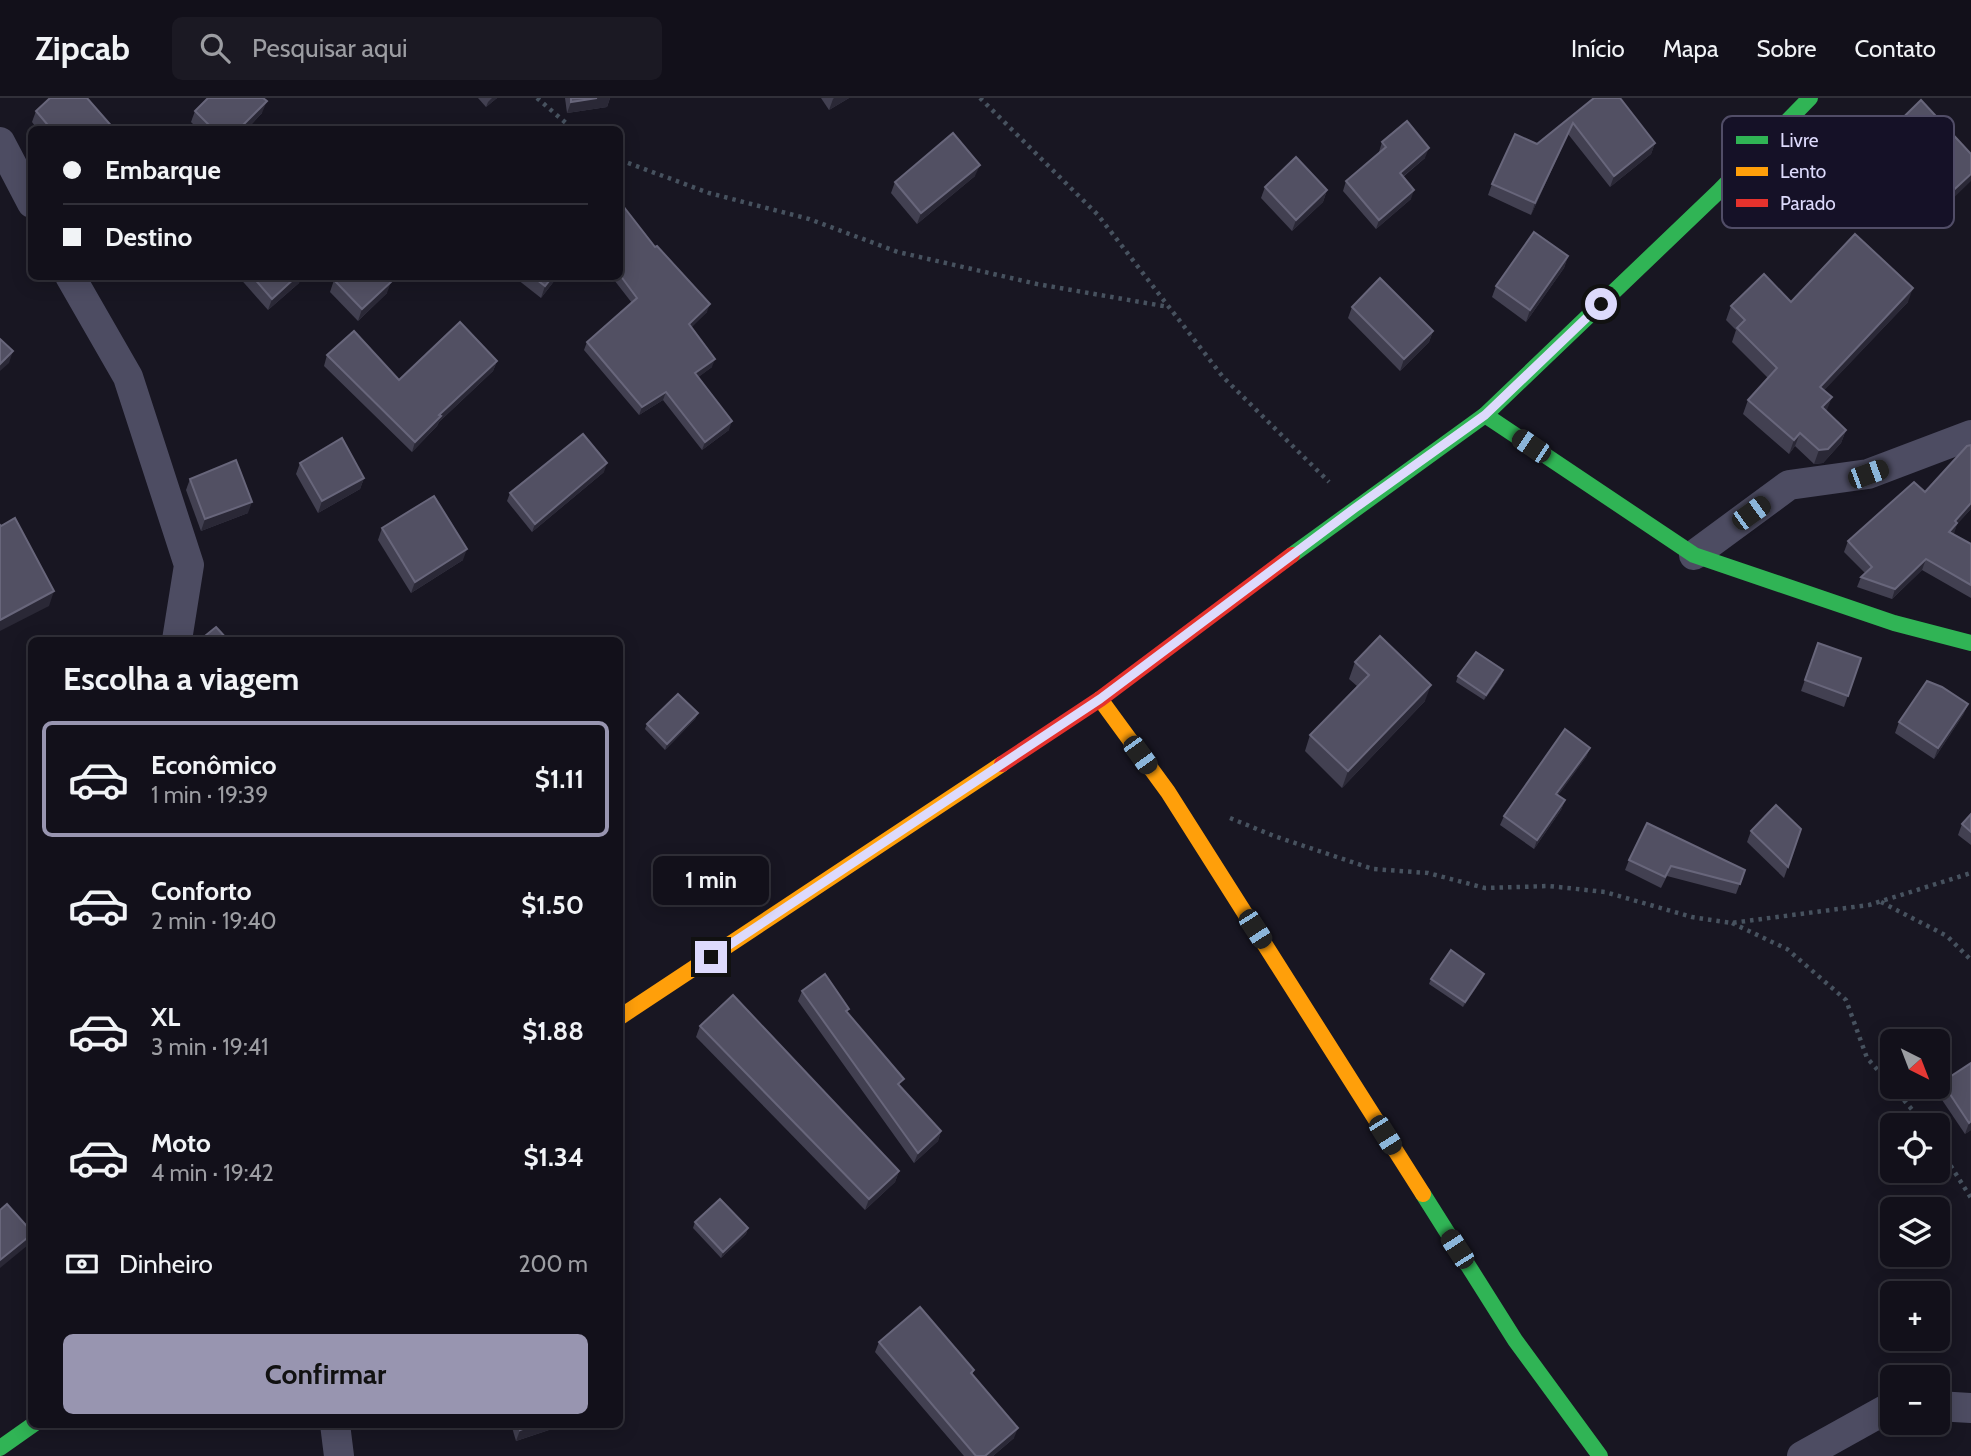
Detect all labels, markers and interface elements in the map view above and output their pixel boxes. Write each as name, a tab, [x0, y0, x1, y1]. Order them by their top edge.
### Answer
search box	[172, 17, 662, 80]
text: Zipcab	[35, 28, 130, 68]
icon: search	[196, 29, 234, 67]
text: Pesquisar aqui	[252, 32, 408, 64]
text: Início	[1571, 34, 1625, 63]
text: Mapa	[1663, 34, 1718, 63]
text: Sobre	[1756, 34, 1817, 63]
text: Contato	[1855, 34, 1936, 63]
legend	[1722, 116, 1954, 228]
text: Livre	[1780, 129, 1819, 152]
text: Embarque	[105, 154, 221, 186]
text: Lento	[1780, 160, 1826, 183]
text: Parado	[1780, 192, 1836, 215]
text: Destino	[105, 221, 192, 253]
route start	[1585, 288, 1617, 320]
car	[1508, 426, 1555, 466]
car	[1845, 457, 1892, 491]
car	[1728, 492, 1775, 534]
text: Escolha a viagem	[63, 659, 299, 698]
car	[1120, 732, 1161, 778]
icon: car	[67, 748, 130, 811]
text: Econômico	[151, 749, 277, 781]
text: $1.11	[535, 763, 584, 795]
text: 1 min · 19:39	[151, 781, 268, 809]
callout: 1 min	[653, 856, 769, 904]
text: 1 min	[685, 866, 737, 894]
icon: car	[67, 874, 130, 937]
text: Conforto	[151, 875, 252, 907]
text: $1.50	[521, 889, 584, 921]
car	[1235, 906, 1276, 952]
text: 2 min · 19:40	[151, 907, 277, 935]
route end	[695, 941, 727, 973]
icon: car	[67, 1000, 130, 1063]
text: XL	[151, 1001, 180, 1033]
text: $1.88	[522, 1015, 584, 1047]
north arrow	[1880, 1029, 1950, 1099]
map controls	[1880, 1029, 1950, 1435]
text: 3 min · 19:41	[151, 1033, 268, 1061]
car	[1365, 1112, 1406, 1158]
button: locate	[1880, 1113, 1950, 1183]
icon: car	[67, 1126, 130, 1189]
text: Moto	[151, 1127, 211, 1159]
text: $1.34	[523, 1141, 584, 1173]
text: 4 min · 19:42	[151, 1159, 274, 1187]
button: layers	[1880, 1197, 1950, 1267]
car	[1437, 1226, 1478, 1272]
icon: cash	[63, 1245, 101, 1283]
text: Dinheiro	[119, 1248, 213, 1280]
text: 200 m	[518, 1250, 588, 1278]
button: +	[1880, 1281, 1950, 1351]
button: Confirmar	[63, 1334, 588, 1414]
button: −	[1880, 1365, 1950, 1435]

